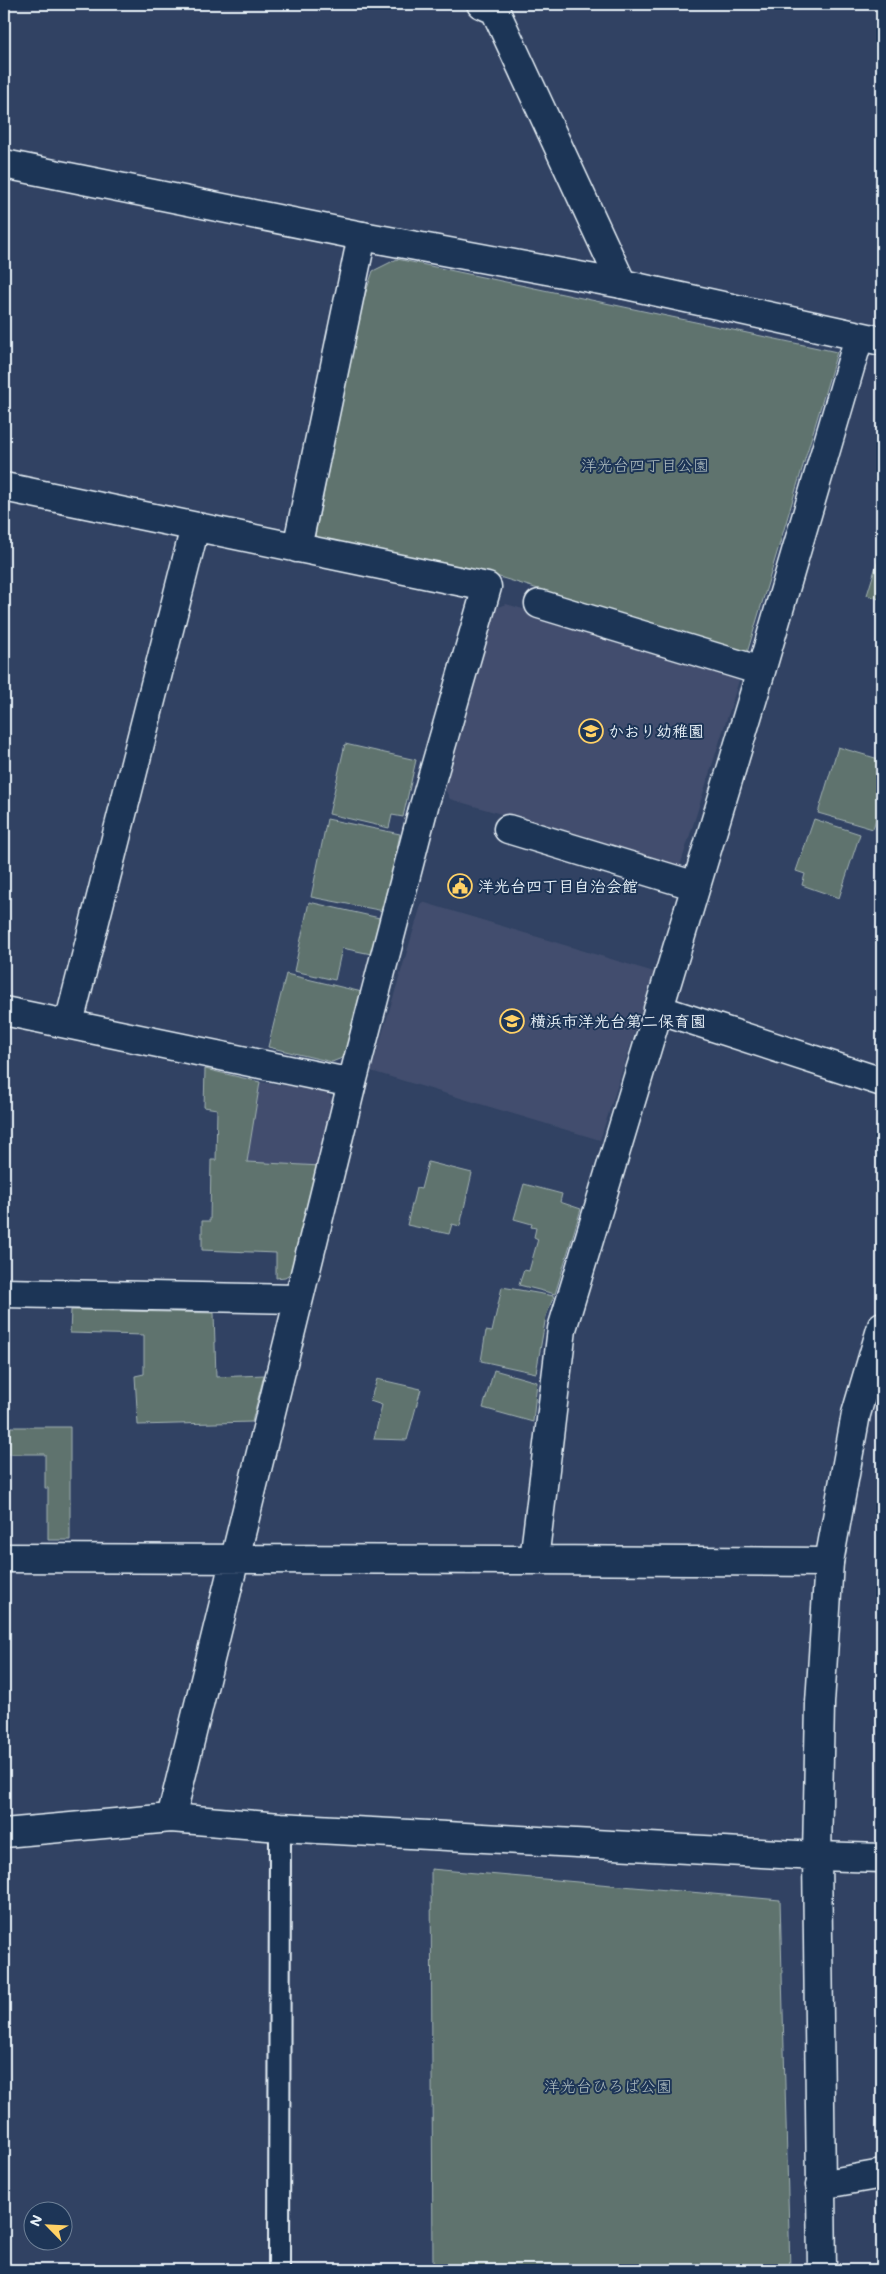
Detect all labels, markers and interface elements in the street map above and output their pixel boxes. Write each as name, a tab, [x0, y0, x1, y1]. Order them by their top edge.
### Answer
park label: 洋光台四丁目公園	[581, 454, 709, 475]
school or university icon: かおり幼稚園	[578, 718, 604, 744]
place label: かおり幼稚園	[608, 720, 704, 741]
public building icon: 洋光台四丁目自治会館	[447, 873, 473, 899]
place label: 洋光台四丁目自治会館	[478, 875, 638, 896]
school or university icon: 横浜市洋光台第二保育園	[499, 1008, 525, 1034]
place label: 横浜市洋光台第二保育園	[530, 1010, 706, 1031]
park label: 洋光台ひろば公園	[544, 2075, 672, 2096]
north arrow	[22, 2202, 72, 2252]
text: N	[25, 2212, 47, 2229]

